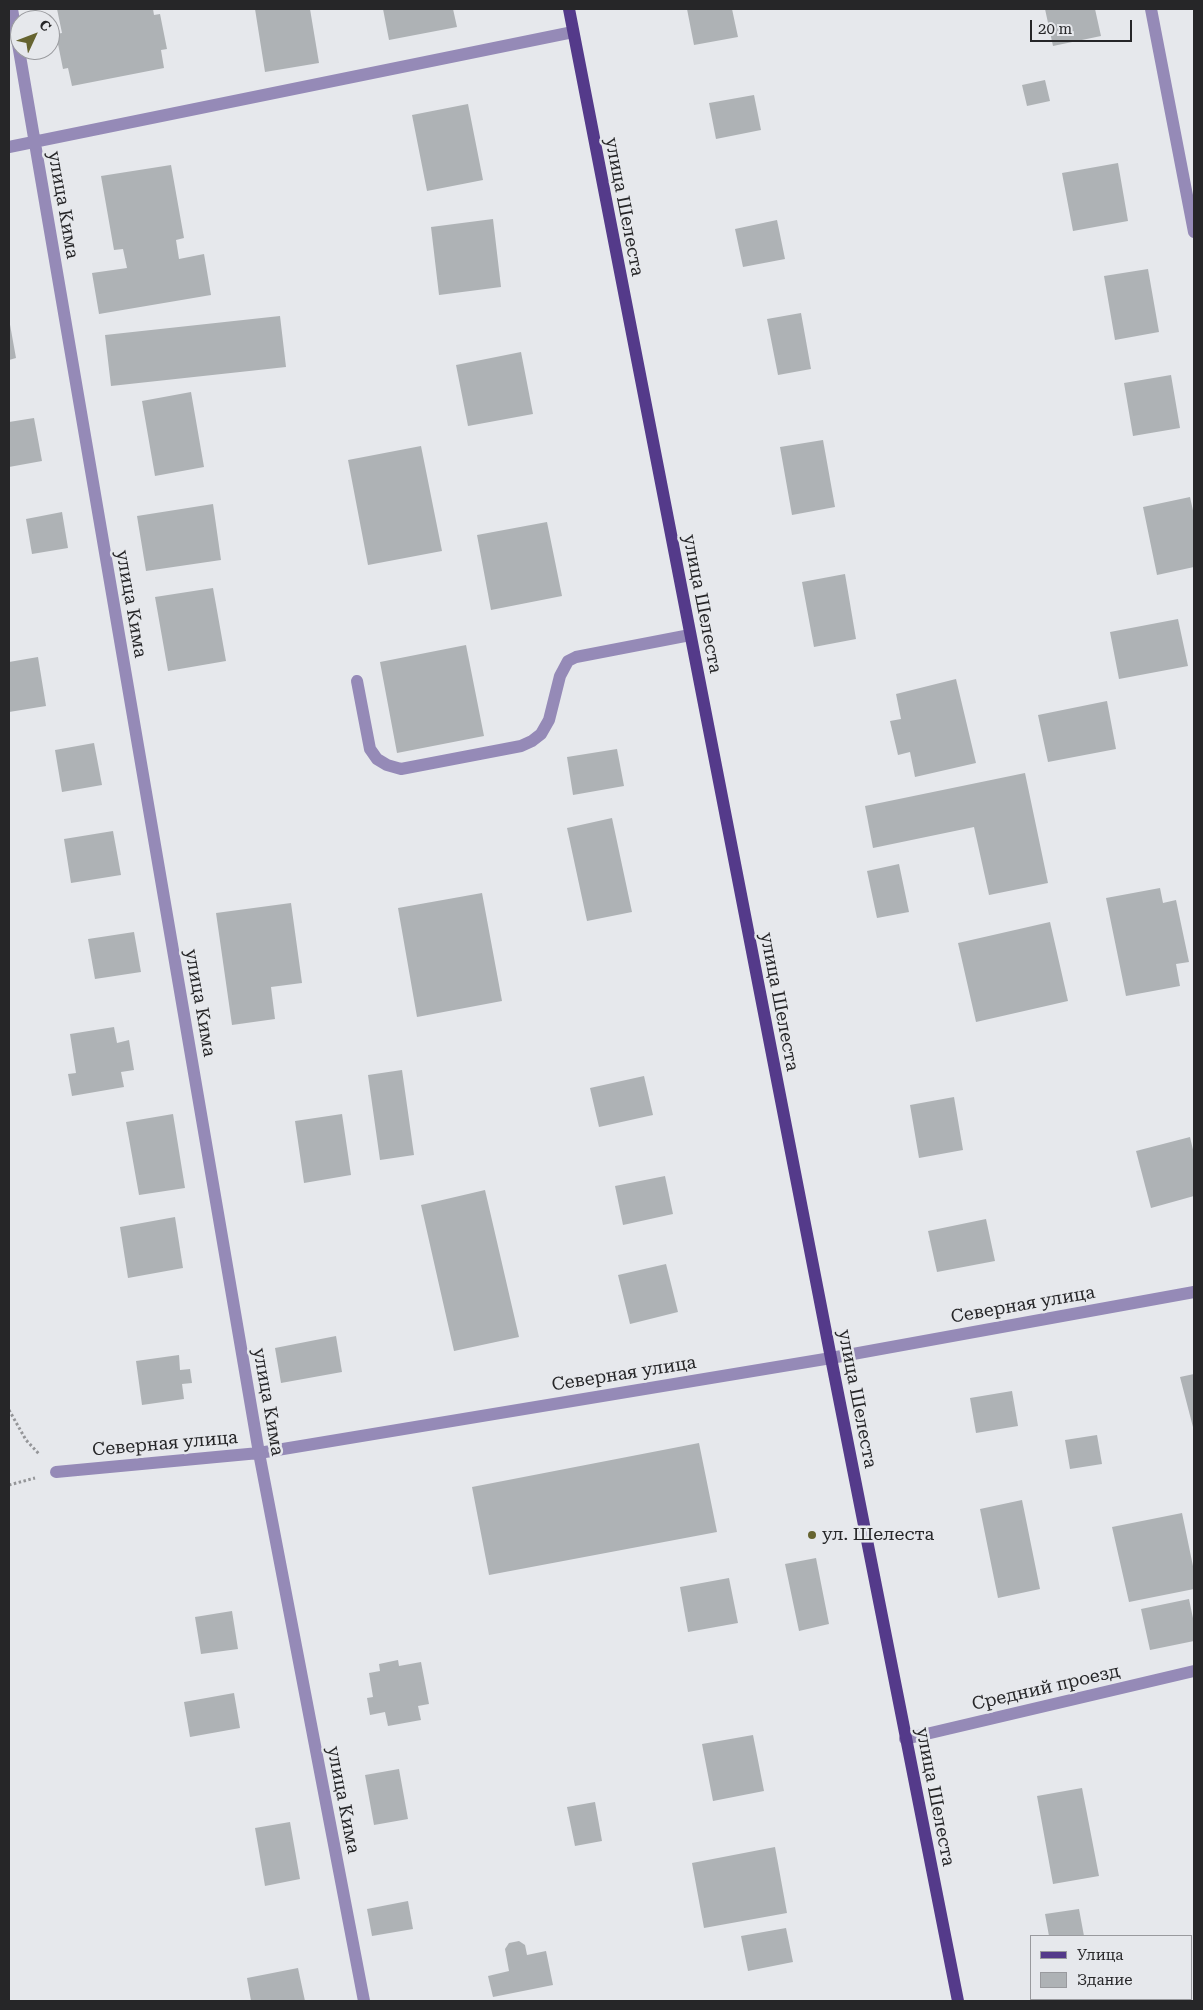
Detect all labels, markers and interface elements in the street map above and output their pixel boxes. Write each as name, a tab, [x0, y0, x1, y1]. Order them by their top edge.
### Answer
north arrow	[10, 10, 60, 60]
scale bar	[1033, 10, 1136, 42]
text: С	[36, 16, 54, 34]
text: 20 m	[1038, 20, 1072, 38]
street label: улица Шелеста	[600, 136, 648, 278]
street label: улица Кима	[43, 149, 83, 261]
street label: улица Шелеста	[678, 533, 726, 675]
street label: улица Кима	[111, 548, 151, 660]
street label: улица Шелеста	[755, 931, 803, 1073]
street label: улица Кима	[180, 947, 220, 1059]
street label: Северная улица	[949, 1282, 1097, 1328]
street label: улица Шелеста	[833, 1328, 881, 1470]
street label: улица Кима	[248, 1346, 288, 1458]
street label: Северная улица	[550, 1352, 698, 1396]
street label: Северная улица	[91, 1427, 239, 1461]
place label: ул. Шелеста	[822, 1524, 934, 1546]
marker: ул. Шелеста	[806, 1529, 818, 1541]
street label: Средний проезд	[970, 1660, 1122, 1716]
street label: улица Шелеста	[911, 1726, 959, 1868]
street label: улица Кима	[322, 1744, 364, 1856]
legend	[1030, 1935, 1193, 2000]
text: Улица	[1077, 1946, 1123, 1964]
text: Здание	[1077, 1971, 1133, 1989]

